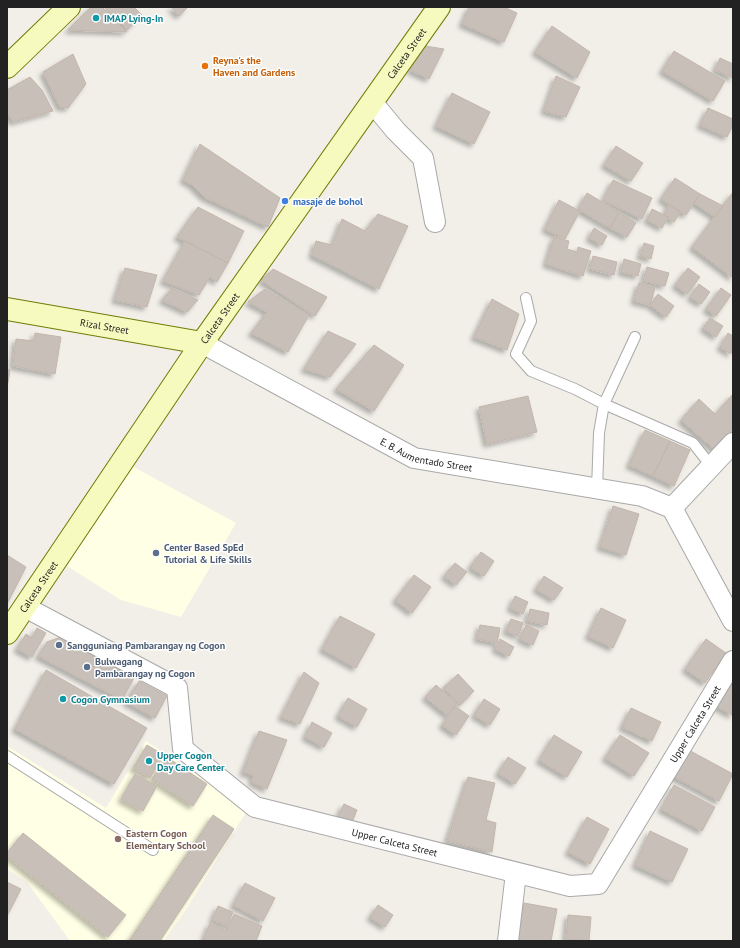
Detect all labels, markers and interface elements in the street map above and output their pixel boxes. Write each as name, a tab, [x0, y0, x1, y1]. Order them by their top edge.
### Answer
place label: IMAP Lying-In	[104, 12, 163, 25]
marker: IMAP Lying-In	[91, 13, 101, 23]
street label: Calceta Street	[384, 25, 430, 82]
place label: Reyna's the Haven and Gardens	[213, 54, 295, 79]
marker: Reyna's the Haven and Gardens	[200, 61, 210, 71]
place label: masaje de bohol	[293, 195, 363, 208]
marker: masaje de bohol	[280, 196, 290, 206]
street label: Calceta Street	[198, 290, 243, 346]
street label: Rizal Street	[79, 316, 130, 337]
street label: E. B. Aumentado Street	[378, 435, 474, 475]
place label: Center Based SpEd Tutorial & Life Skills	[164, 541, 252, 566]
marker: Center Based SpEd Tutorial & Life Skills	[151, 548, 161, 558]
street label: Calceta Street	[17, 558, 61, 615]
place label: Sangguniang Pambarangay ng Cogon	[67, 639, 225, 652]
marker: Sangguniang Pambarangay ng Cogon	[54, 640, 64, 650]
place label: Bulwagang Pambarangay ng Cogon	[95, 655, 195, 680]
marker: Bulwagang Pambarangay ng Cogon	[82, 662, 92, 672]
street label: Upper Calceta Street	[667, 683, 724, 765]
place label: Cogon Gymnasium	[71, 693, 150, 706]
marker: Cogon Gymnasium	[58, 694, 68, 704]
place label: Upper Cogon Day Care Center	[157, 749, 225, 774]
marker: Upper Cogon Day Care Center	[144, 756, 154, 766]
street label: Upper Calceta Street	[350, 826, 439, 860]
place label: Eastern Cogon Elementary School	[126, 827, 206, 852]
marker: Eastern Cogon Elementary School	[113, 834, 123, 844]

